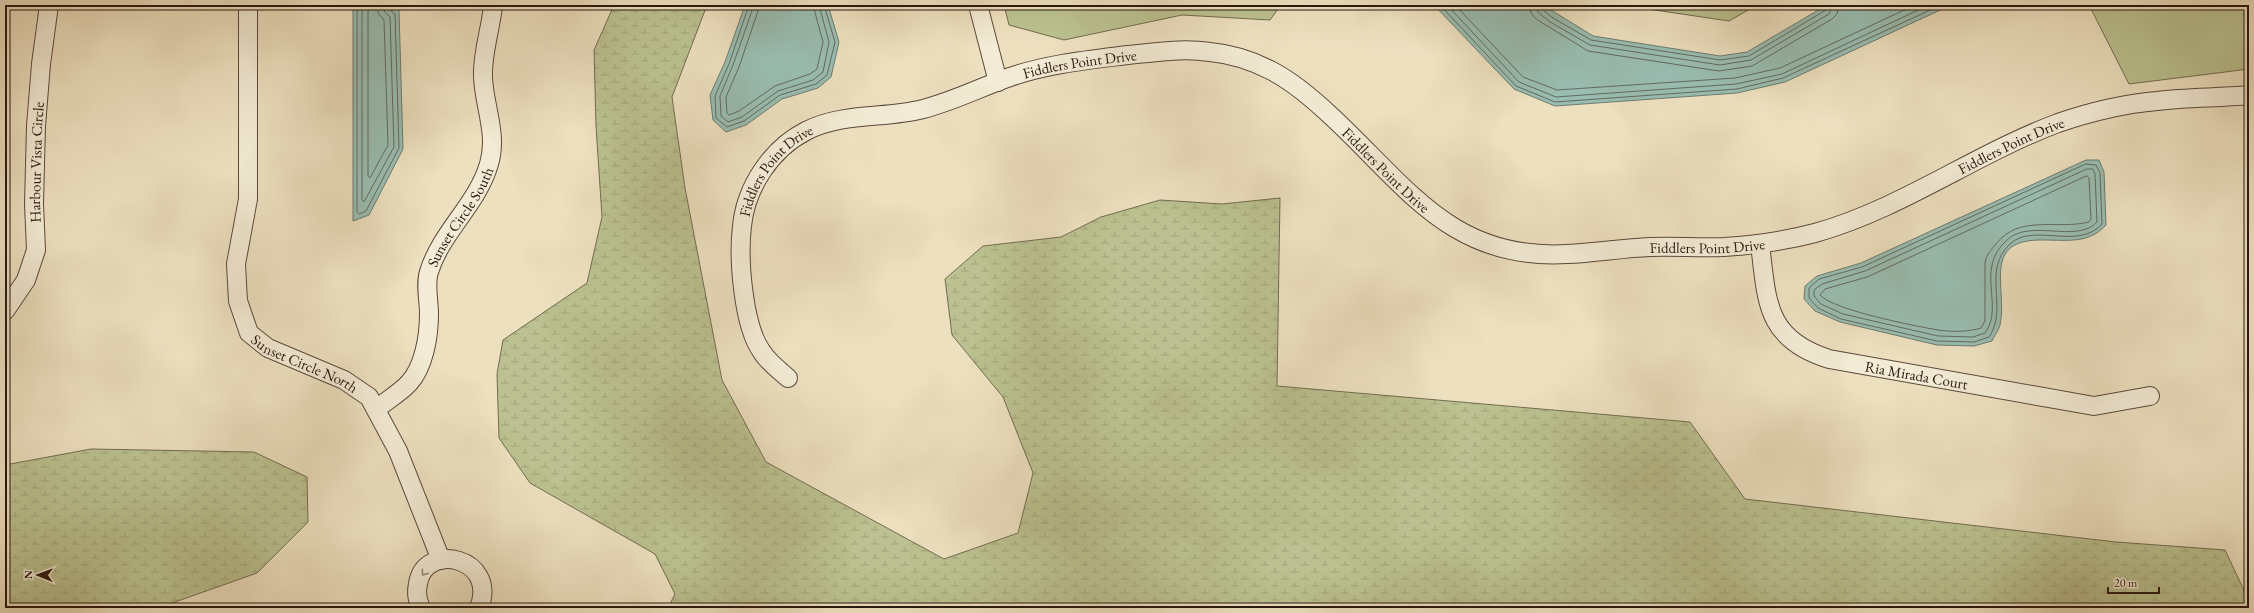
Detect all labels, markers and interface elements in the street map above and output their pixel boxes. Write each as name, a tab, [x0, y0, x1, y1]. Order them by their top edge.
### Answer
street label: Fiddlers Point Drive	[1020, 45, 1138, 82]
street label: Harbour Vista Circle	[24, 101, 47, 223]
street label: Fiddlers Point Drive	[1954, 112, 2067, 178]
street label: Fiddlers Point Drive	[734, 120, 816, 218]
street label: Fiddlers Point Drive	[1339, 123, 1434, 217]
street label: Sunset Circle South	[422, 164, 497, 269]
street label: Fiddlers Point Drive	[1649, 233, 1766, 257]
street label: Sunset Circle North	[248, 329, 362, 397]
street label: Ria Mirada Court	[1864, 356, 1970, 393]
north arrow	[18, 555, 58, 595]
one-way arrow	[421, 569, 429, 576]
scale bar	[2108, 569, 2159, 595]
text: N	[21, 570, 35, 579]
text: 20 m	[2114, 575, 2138, 591]

